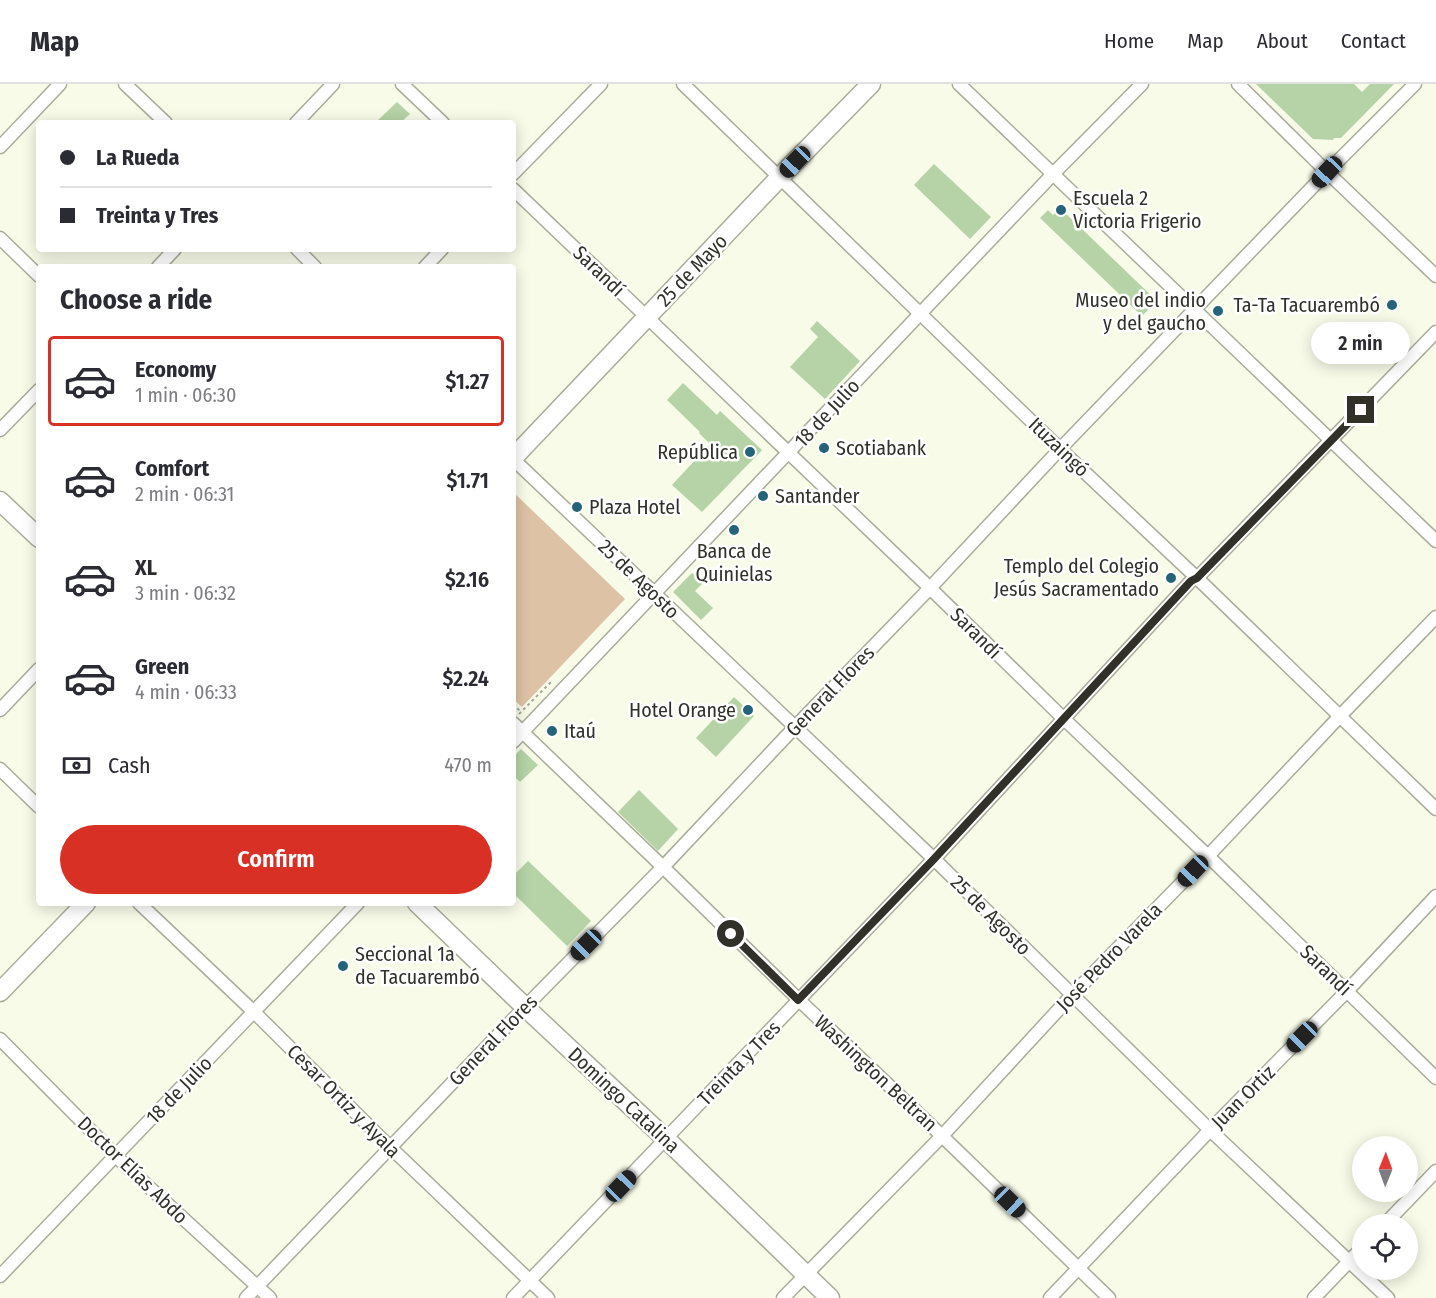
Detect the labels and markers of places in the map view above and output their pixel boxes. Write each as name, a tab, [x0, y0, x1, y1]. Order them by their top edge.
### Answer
place label: Escuela 2 Victoria Frigerio	[1073, 186, 1202, 233]
marker: Escuela 2 Victoria Frigerio	[1054, 203, 1068, 217]
place label: Museo del indio y del gaucho	[1075, 288, 1206, 335]
place label: Ta-Ta Tacuarembó	[1233, 293, 1380, 317]
marker: Ta-Ta Tacuarembó	[1385, 298, 1399, 312]
marker: Museo del indio y del gaucho	[1211, 304, 1225, 318]
place label: Scotiabank	[836, 436, 927, 460]
place label: República	[657, 440, 738, 464]
marker: Scotiabank	[817, 441, 831, 455]
marker: República	[743, 445, 757, 459]
place label: Santander	[775, 484, 860, 508]
marker: Santander	[756, 489, 770, 503]
place label: Plaza Hotel	[589, 495, 680, 519]
marker: Plaza Hotel	[570, 500, 584, 514]
marker: Banca de Quinielas	[727, 523, 741, 537]
place label: Banca de Quinielas	[696, 539, 772, 586]
place label: Templo del Colegio Jesús Sacramentado	[994, 554, 1159, 601]
marker: Templo del Colegio Jesús Sacramentado	[1164, 571, 1178, 585]
place label: Hotel Orange	[629, 698, 736, 722]
marker: Hotel Orange	[741, 703, 755, 717]
place label: Itaú	[564, 719, 596, 743]
marker: Itaú	[545, 724, 559, 738]
place label: Seccional 1a de Tacuarembó	[355, 942, 480, 989]
marker: Seccional 1a de Tacuarembó	[336, 959, 350, 973]

